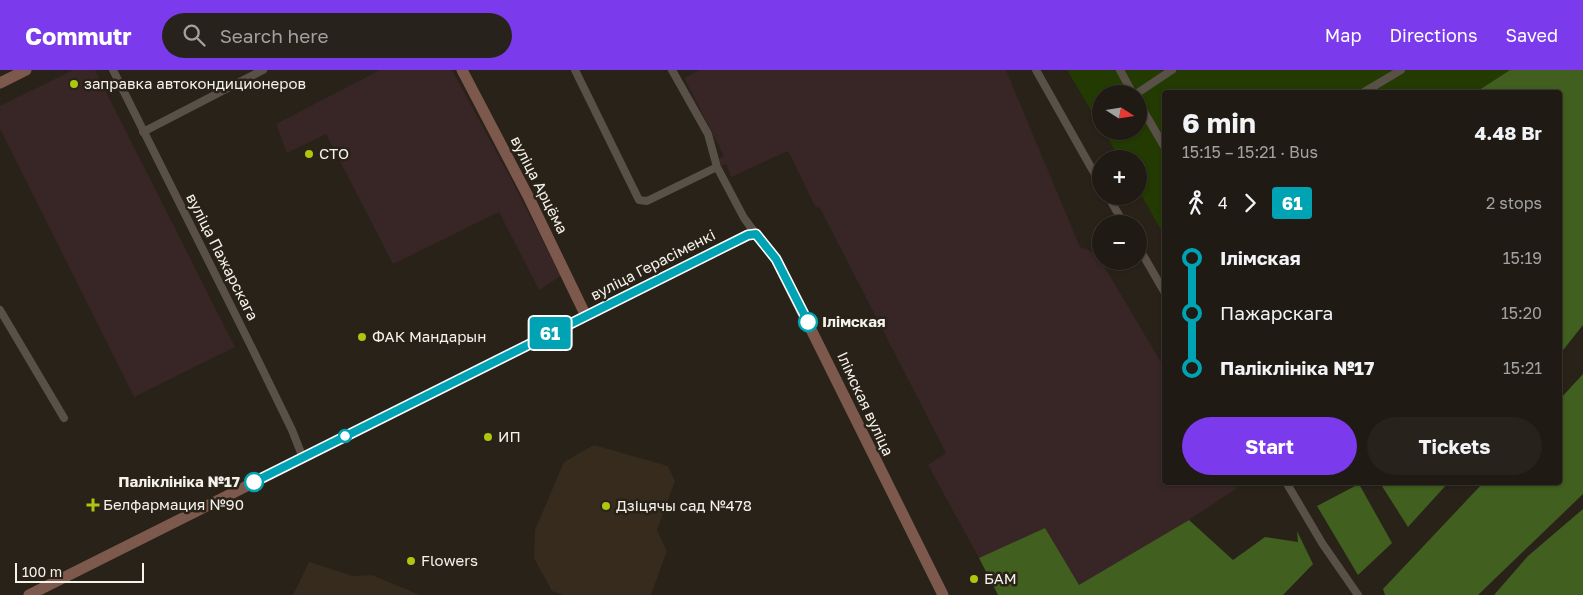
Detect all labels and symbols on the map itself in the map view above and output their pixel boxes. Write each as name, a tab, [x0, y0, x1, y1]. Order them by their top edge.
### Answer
place label: заправка автокондиционеров	[84, 74, 306, 92]
marker: заправка автокондиционеров	[68, 78, 80, 90]
north arrow	[1092, 85, 1148, 140]
street label: вуліца Арцёма	[508, 133, 572, 236]
place label: СТО	[319, 144, 349, 162]
marker: СТО	[303, 148, 315, 160]
street label: вуліца Пажарскага	[183, 190, 263, 323]
street label: вуліца Герасіменкі	[587, 225, 718, 303]
marker: Ілімская	[798, 312, 818, 332]
place label: Ілімская	[822, 312, 886, 330]
line badge: 61	[528, 317, 572, 349]
place label: ФАК Мандарын	[372, 327, 486, 345]
marker: ФАК Мандарын	[356, 331, 368, 343]
street label: Ілімская вуліца	[834, 349, 898, 458]
place label: ИП	[498, 427, 521, 445]
unlabelled marker	[338, 429, 352, 443]
marker: ИП	[482, 431, 494, 443]
place label: Паліклініка №17	[118, 472, 240, 490]
marker: Паліклініка №17	[244, 472, 264, 492]
place label: Белфармация №90	[103, 495, 244, 513]
place label: Дзіцячы сад №478	[616, 496, 752, 514]
marker: Белфармация №90	[87, 499, 99, 511]
marker: Дзіцячы сад №478	[600, 500, 612, 512]
place label: Flowers	[421, 551, 478, 569]
marker: Flowers	[405, 555, 417, 567]
scale bar	[15, 560, 144, 583]
place label: БАМ	[984, 569, 1017, 587]
marker: БАМ	[968, 573, 980, 585]

